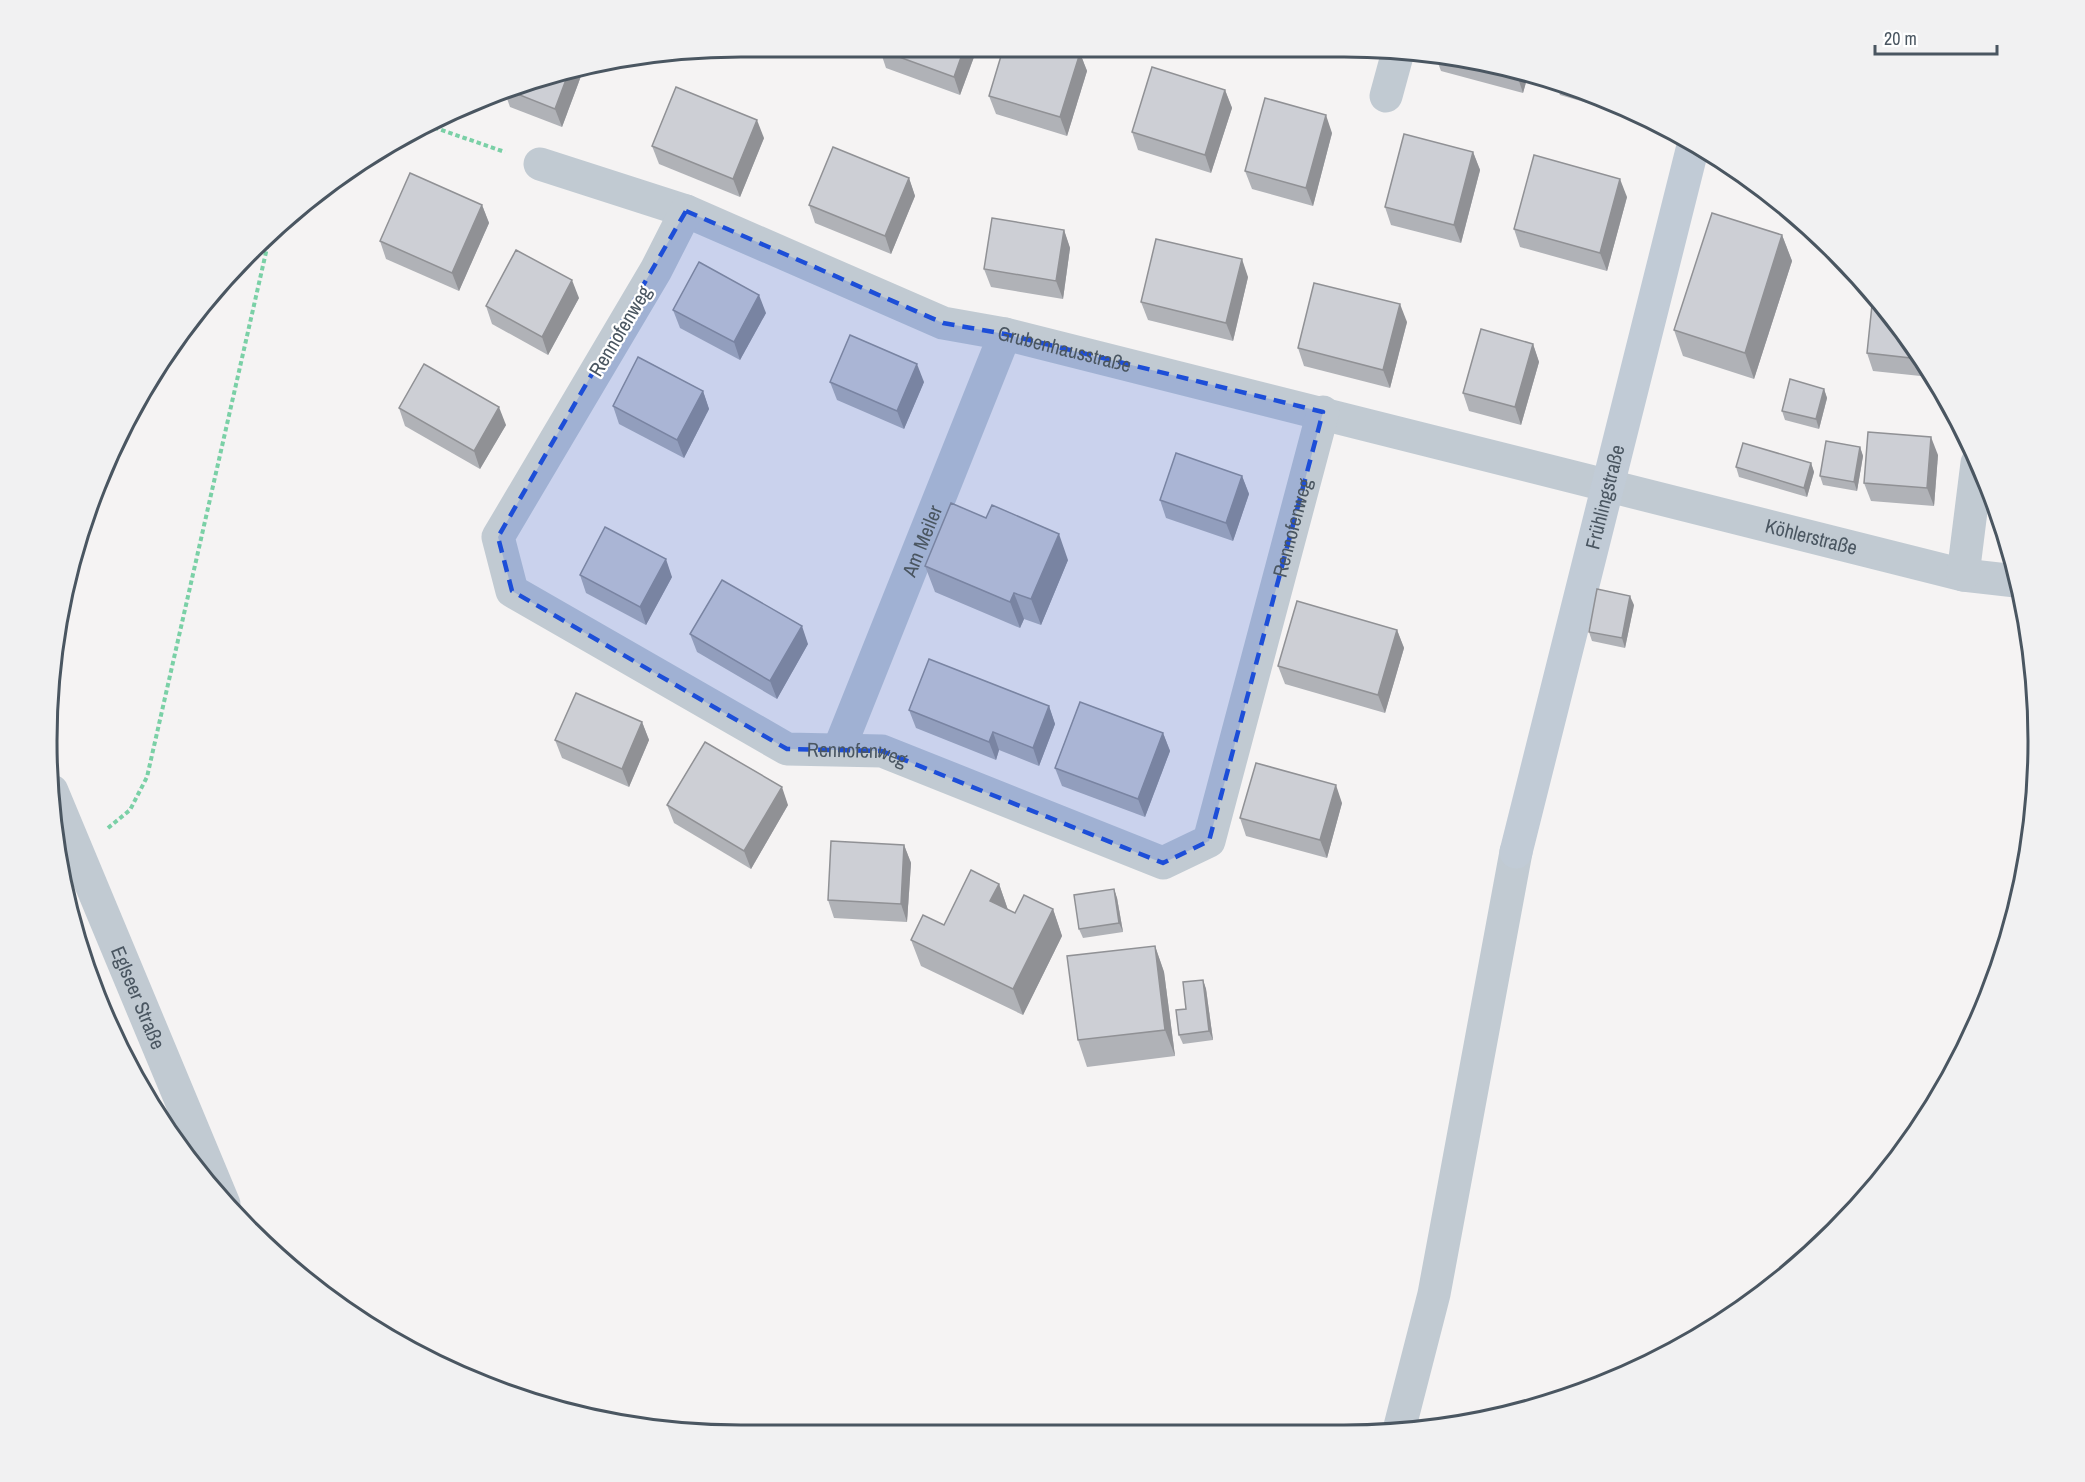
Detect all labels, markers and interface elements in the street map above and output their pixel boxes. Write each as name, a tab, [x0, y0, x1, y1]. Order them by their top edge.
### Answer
scale bar	[1875, 18, 1996, 56]
text: 20 m	[1884, 26, 1917, 51]
street label: Rennofenweg	[582, 280, 657, 381]
street label: Grubenhausstraße	[996, 319, 1134, 378]
street label: Frühlingstraße	[1578, 442, 1631, 552]
street label: Rennofenweg	[1266, 475, 1318, 580]
street label: Am Meiler	[895, 501, 948, 581]
street label: Köhlerstraße	[1762, 512, 1860, 561]
street label: Rennofenweg	[807, 735, 912, 773]
street label: Eglseer Straße	[105, 942, 172, 1053]

